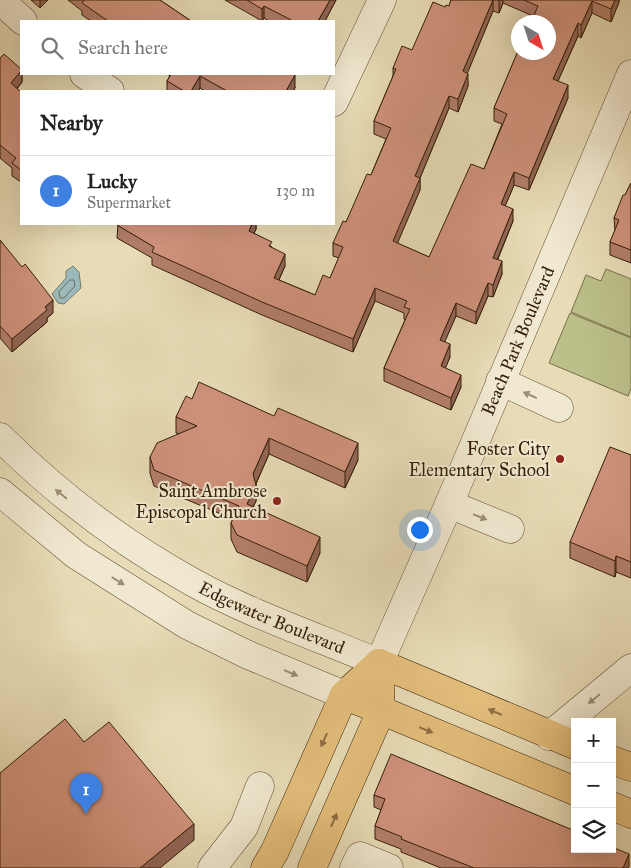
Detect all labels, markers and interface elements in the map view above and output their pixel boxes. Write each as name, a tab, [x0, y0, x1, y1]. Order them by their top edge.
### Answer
north arrow	[511, 15, 556, 60]
search box	[20, 20, 335, 75]
icon: search	[38, 34, 66, 62]
text: Search here	[78, 36, 168, 59]
text: Nearby	[40, 110, 103, 136]
text: Lucky	[87, 170, 137, 193]
text: 1	[53, 181, 59, 200]
text: 130 m	[276, 181, 315, 200]
text: Supermarket	[87, 193, 171, 212]
street label: Beach Park Boulevard	[477, 263, 559, 419]
one-way arrow	[523, 390, 537, 398]
place label: Foster City Elementary School	[408, 438, 551, 481]
marker: Foster City Elementary School	[554, 453, 566, 465]
place label: Saint Ambrose Episcopal Church	[135, 480, 267, 523]
one-way arrow	[55, 488, 68, 499]
marker: Saint Ambrose Episcopal Church	[271, 495, 283, 507]
one-way arrow	[472, 513, 487, 521]
your location	[407, 517, 433, 543]
one-way arrow	[111, 576, 124, 586]
street label: Edgewater Boulevard	[195, 577, 348, 659]
one-way arrow	[284, 669, 299, 677]
one-way arrow	[587, 694, 600, 705]
one-way arrow	[488, 708, 502, 716]
map controls	[571, 718, 616, 853]
button: +	[571, 718, 616, 763]
one-way arrow	[419, 726, 434, 734]
one-way arrow	[319, 733, 327, 747]
button: −	[571, 763, 616, 808]
pin: 1	[70, 773, 102, 814]
button: layers	[571, 808, 616, 853]
one-way arrow	[330, 813, 338, 827]

